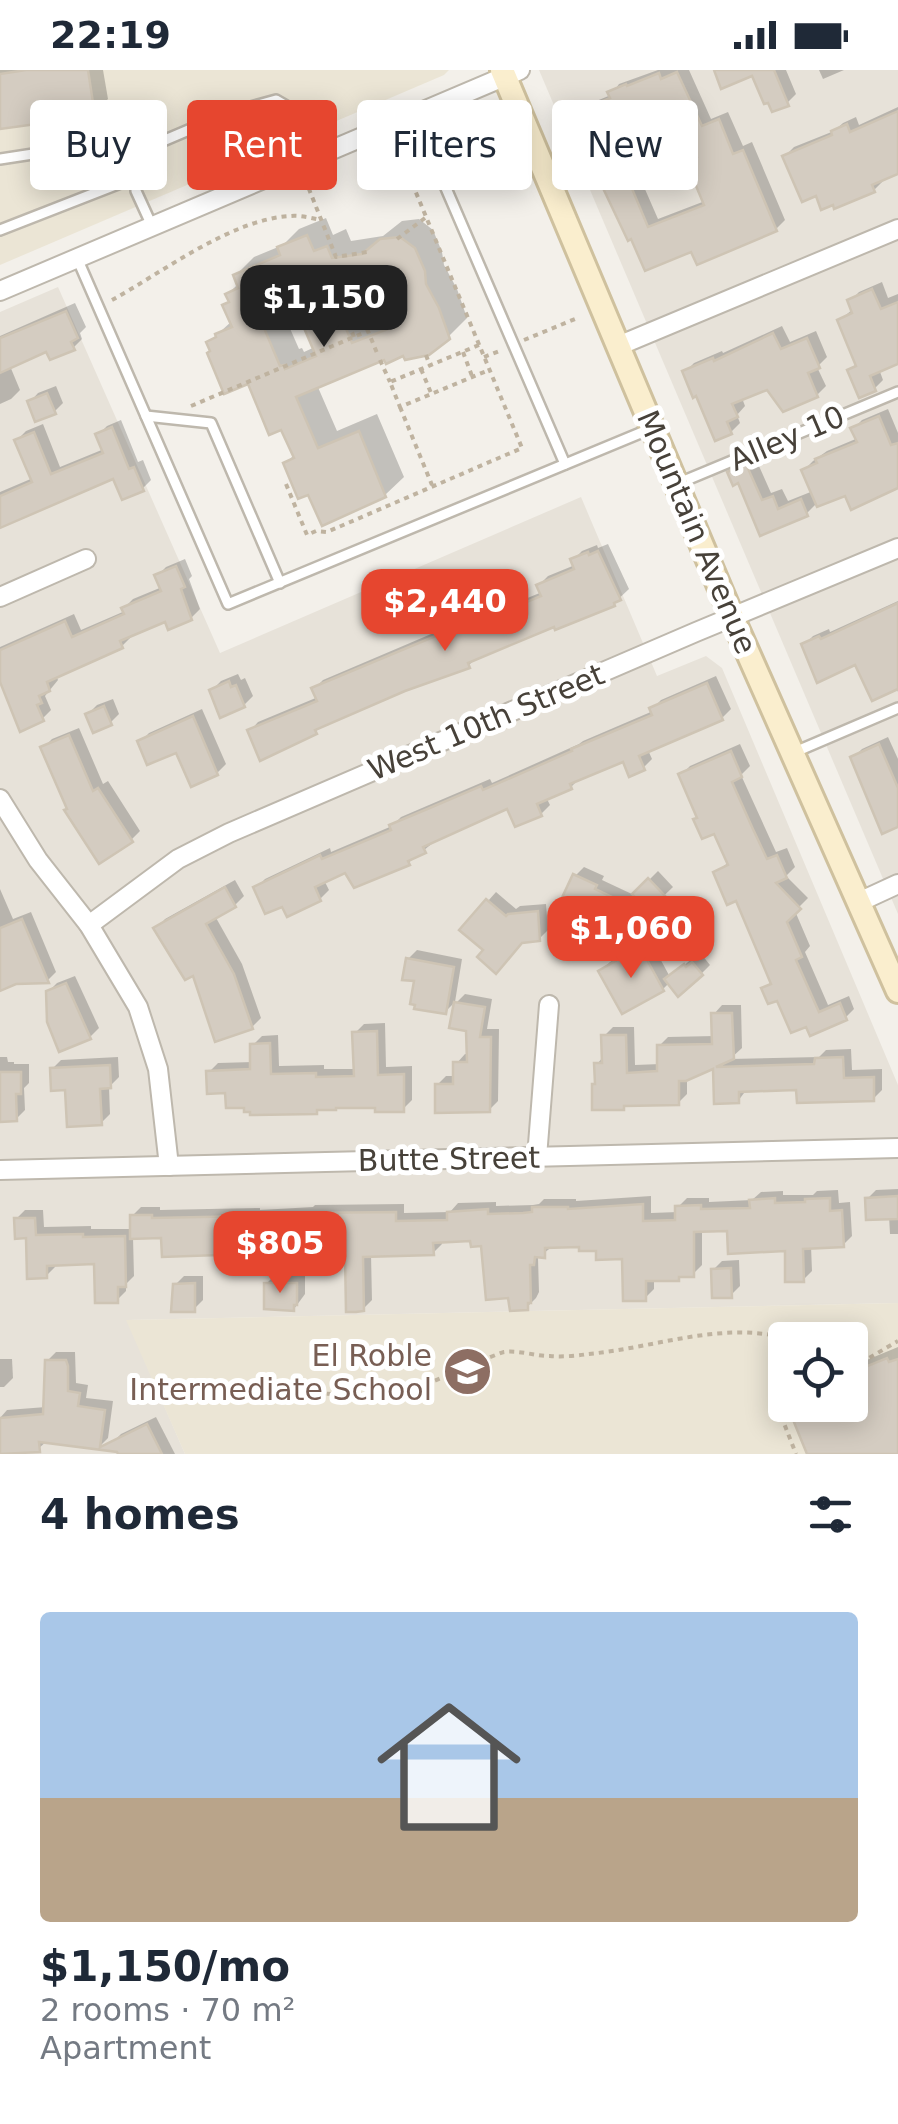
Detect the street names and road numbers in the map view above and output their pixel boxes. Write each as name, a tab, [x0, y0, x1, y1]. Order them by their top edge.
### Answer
street label: Alley 10	[724, 398, 850, 478]
street label: Mountain Avenue	[630, 405, 764, 659]
street label: West 10th Street	[363, 656, 609, 788]
street label: Butte Street	[358, 1140, 541, 1178]

